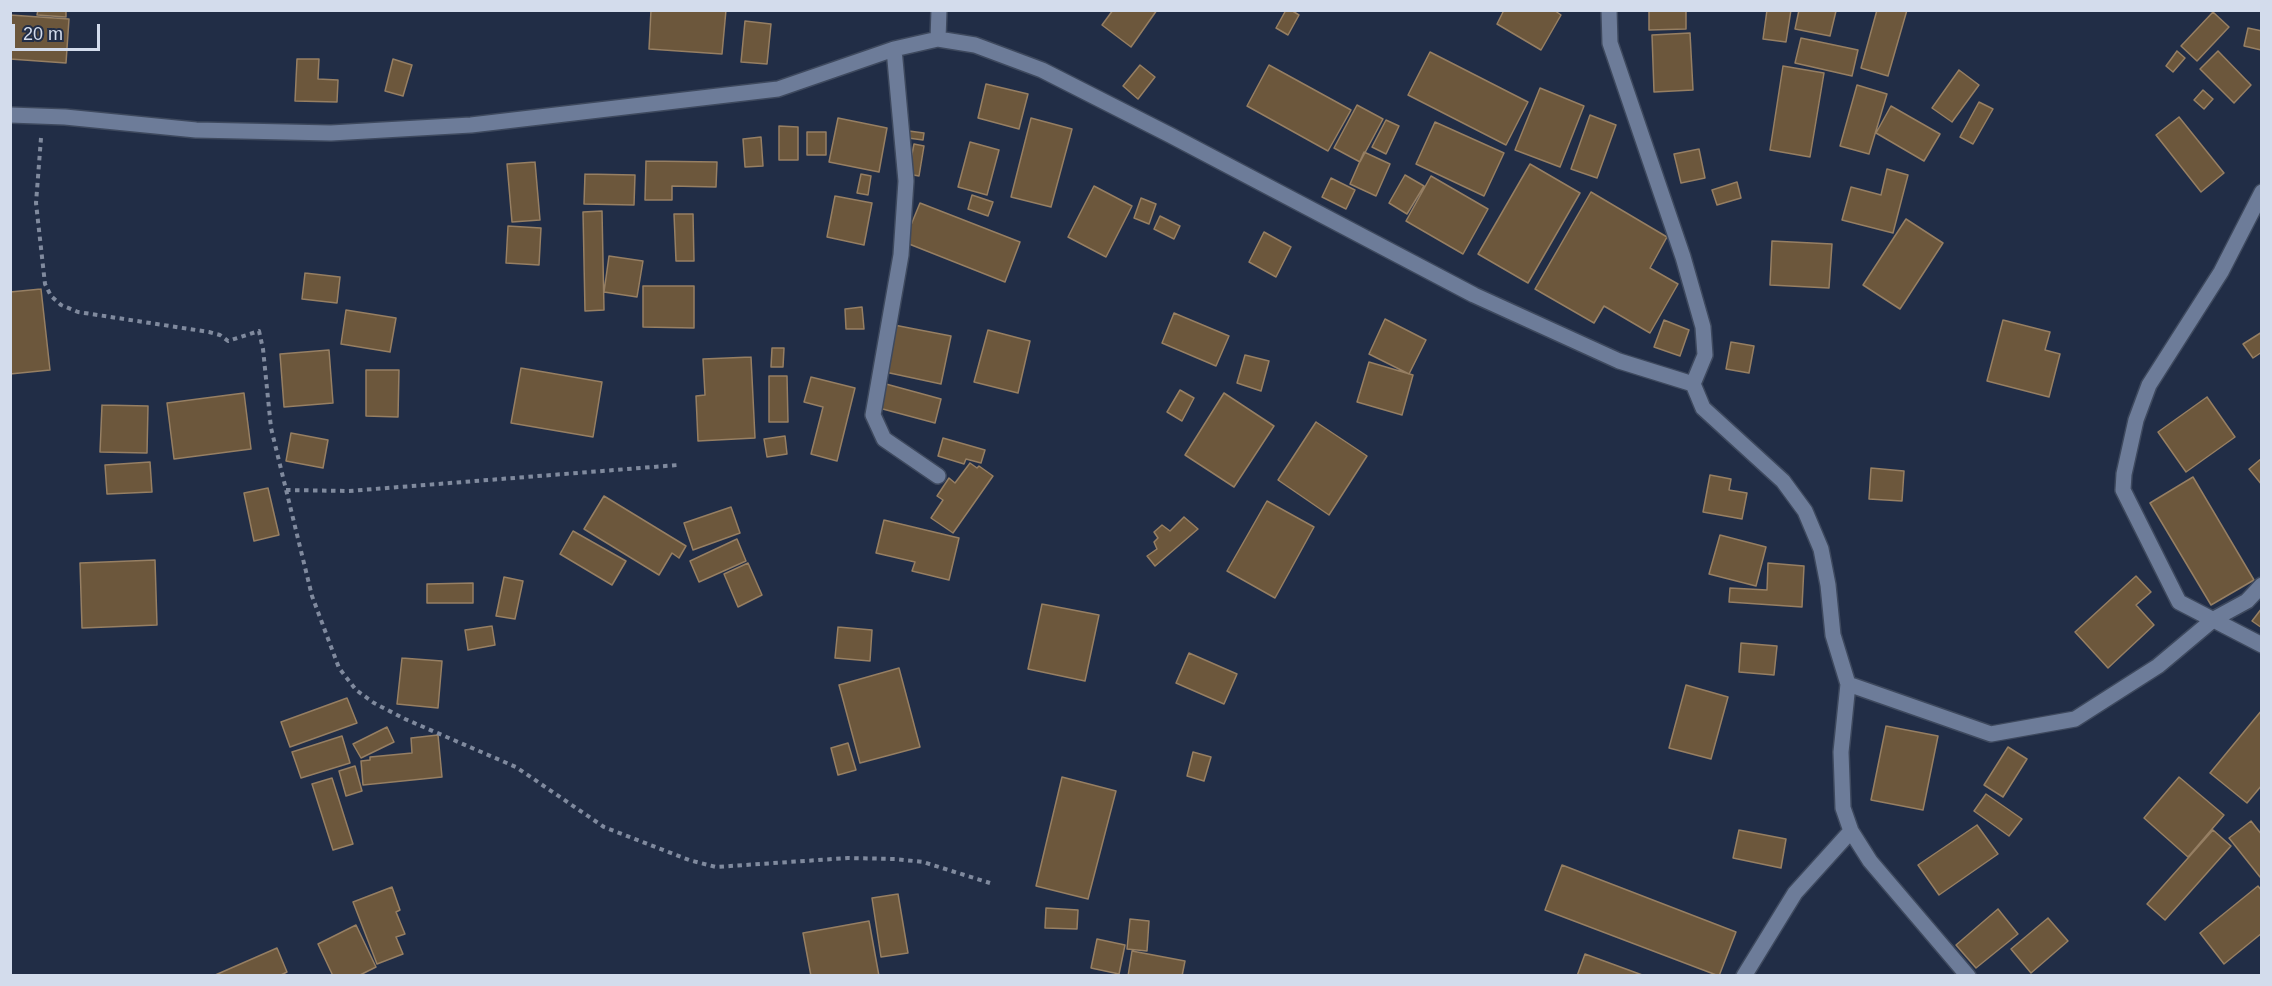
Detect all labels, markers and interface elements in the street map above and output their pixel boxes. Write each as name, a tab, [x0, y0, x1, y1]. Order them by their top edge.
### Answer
scale bar	[15, 12, 104, 50]
text: 20 m	[23, 24, 63, 44]

